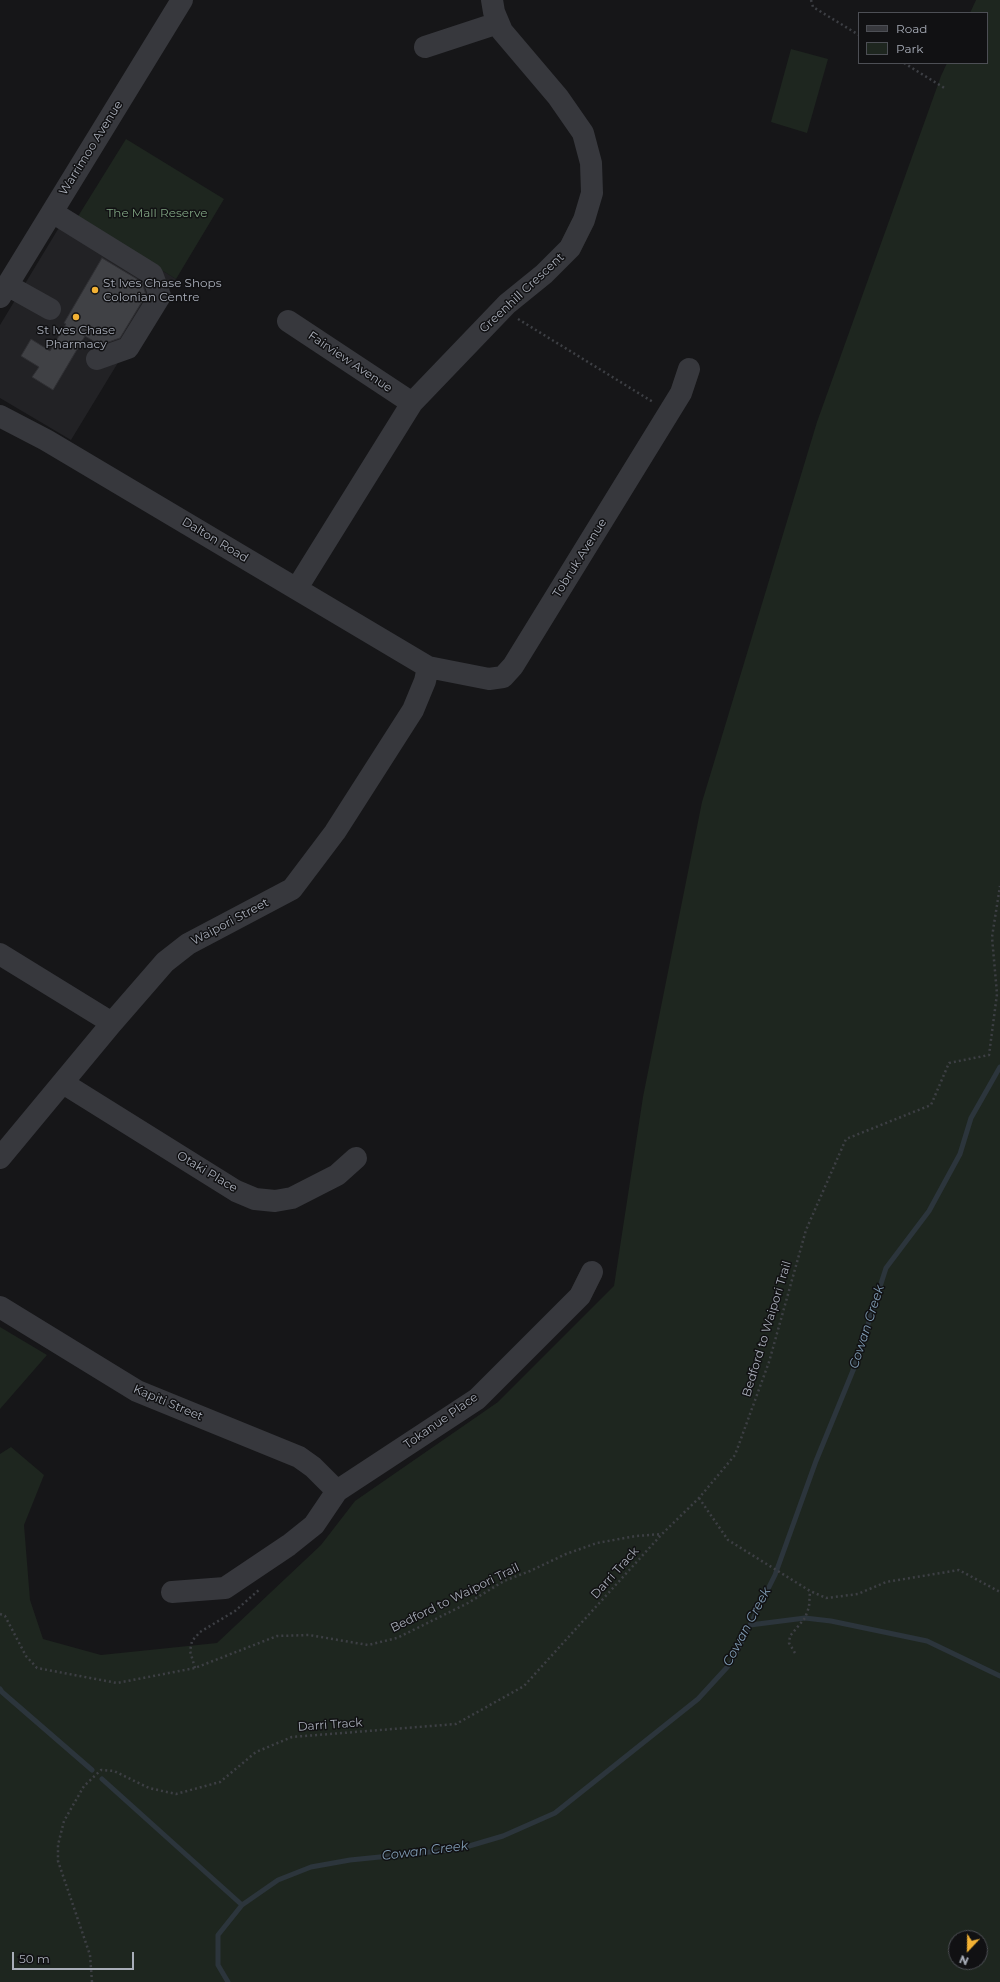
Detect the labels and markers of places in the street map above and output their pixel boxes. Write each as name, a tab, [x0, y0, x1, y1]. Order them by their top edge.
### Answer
place label: St Ives Chase Shops Colonian Centre	[103, 276, 222, 304]
marker: St Ives Chase Shops Colonian Centre	[90, 285, 100, 295]
marker: St Ives Chase Pharmacy	[71, 312, 81, 322]
place label: St Ives Chase Pharmacy	[37, 323, 115, 351]

